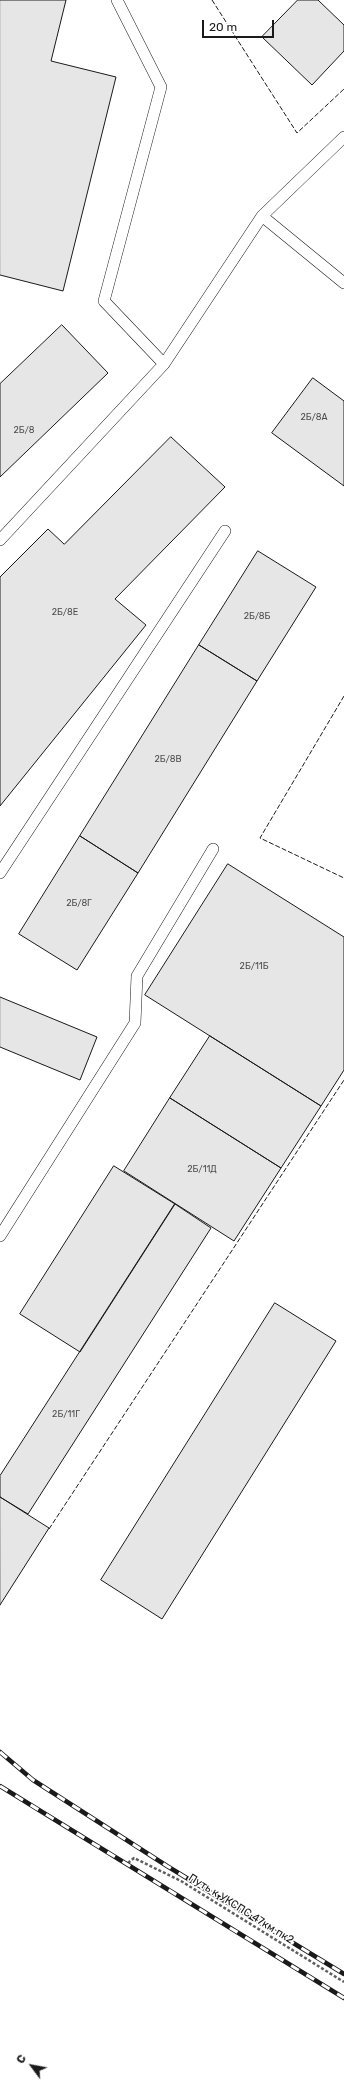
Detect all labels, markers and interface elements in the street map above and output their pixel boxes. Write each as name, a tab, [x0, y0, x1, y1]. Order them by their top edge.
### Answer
scale bar	[204, 12, 276, 38]
text: 20 m	[209, 20, 237, 34]
house number: 2Б/8А	[301, 412, 327, 422]
house number: 2Б/8	[14, 425, 34, 435]
house number: 2Б/8Е	[52, 607, 78, 617]
house number: 2Б/8Б	[244, 611, 270, 621]
house number: 2Б/8В	[155, 754, 181, 764]
house number: 2Б/8Г	[66, 898, 92, 908]
house number: 2Б/11Б	[240, 961, 268, 971]
house number: 2Б/11Д	[187, 1164, 217, 1174]
house number: 2Б/11Г	[52, 1409, 80, 1419]
street label: Путь к УКСПС 47км пк2	[186, 1871, 296, 1947]
north arrow	[12, 2046, 52, 2086]
text: С	[14, 2053, 29, 2066]

